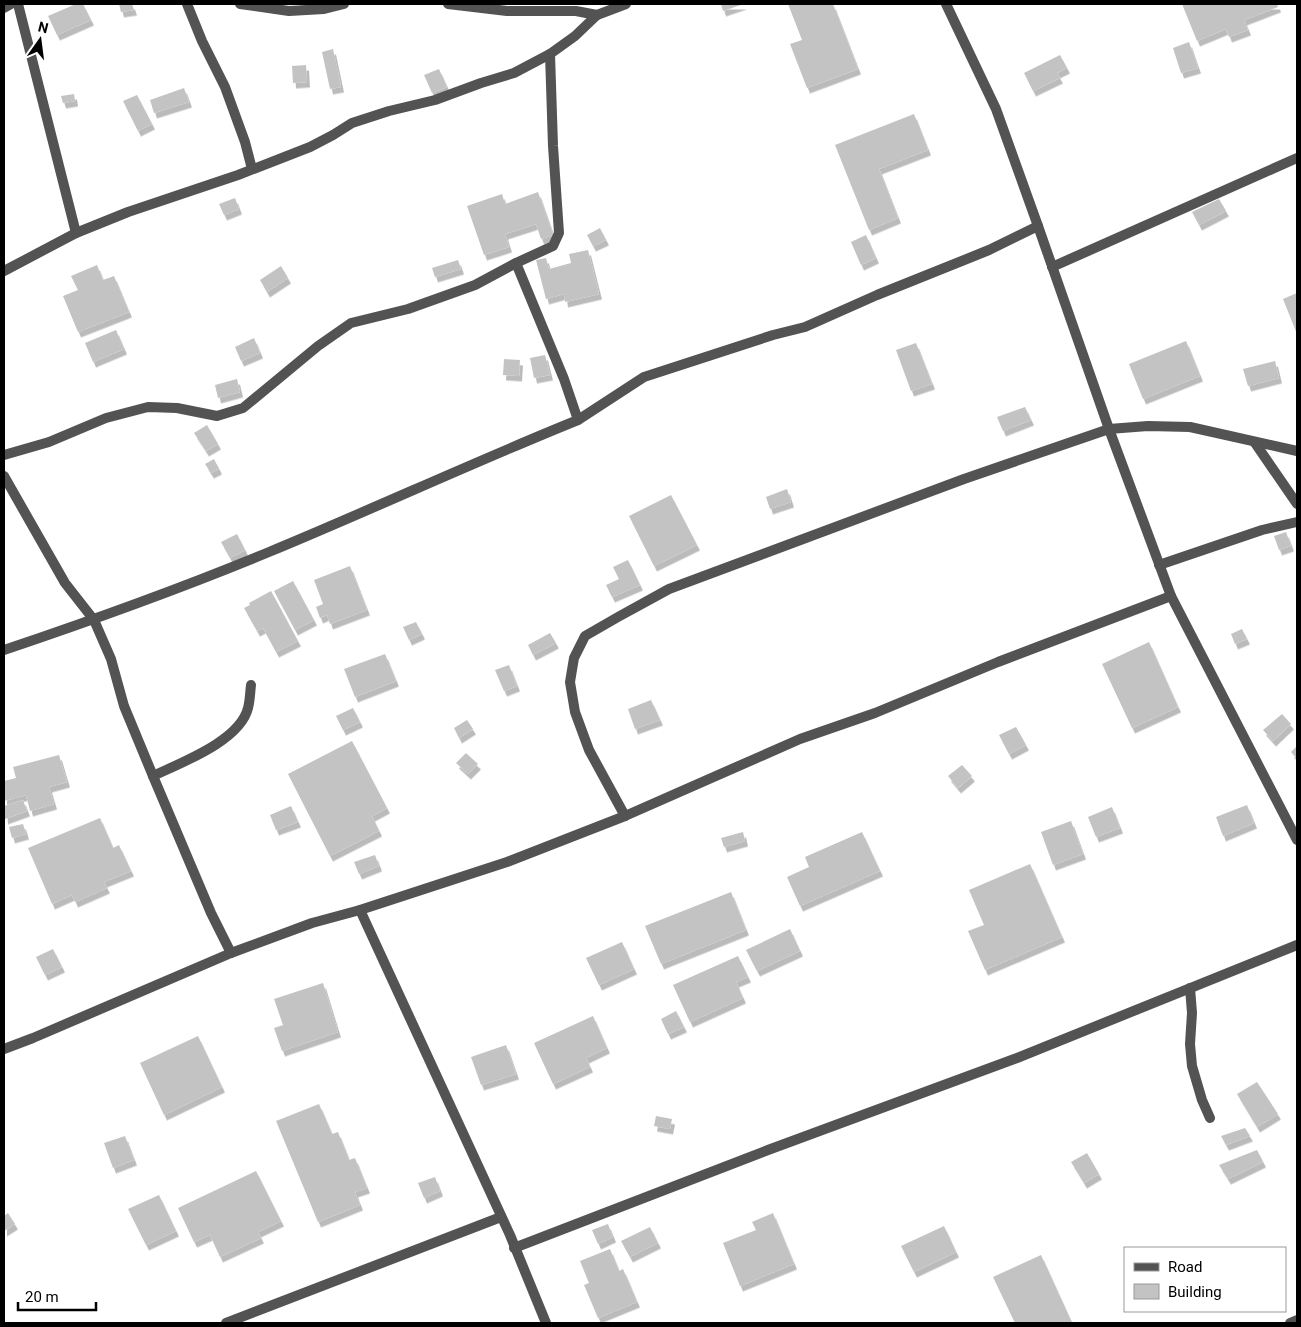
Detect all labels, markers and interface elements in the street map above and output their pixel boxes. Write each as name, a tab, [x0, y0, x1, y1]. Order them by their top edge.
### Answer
north arrow	[15, 15, 65, 65]
text: N	[36, 18, 50, 36]
legend	[1124, 1247, 1286, 1312]
text: Road	[1168, 1258, 1202, 1276]
scale bar	[18, 1280, 95, 1312]
text: Building	[1168, 1283, 1222, 1301]
text: 20 m	[25, 1288, 59, 1306]

